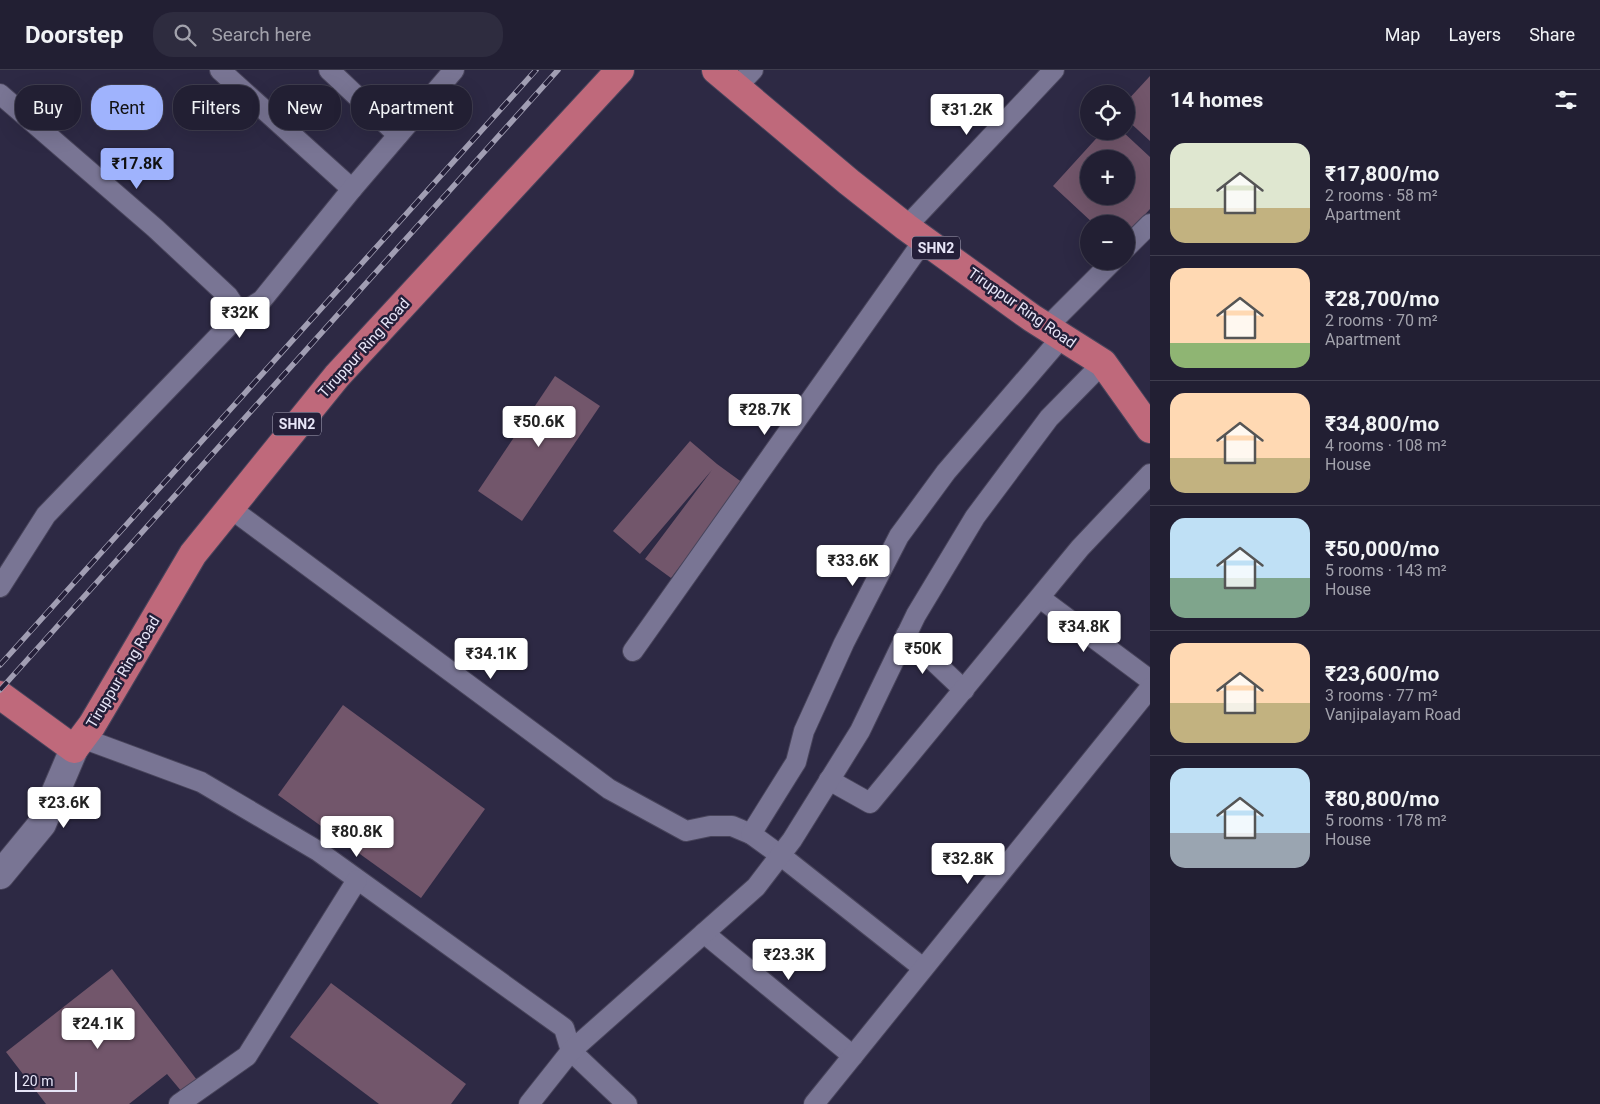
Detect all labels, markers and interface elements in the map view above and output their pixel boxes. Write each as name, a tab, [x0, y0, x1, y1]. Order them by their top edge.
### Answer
search box	[153, 12, 503, 57]
text: Doorstep	[25, 21, 123, 49]
icon: search	[171, 21, 199, 49]
text: Search here	[211, 23, 311, 46]
text: Map	[1385, 24, 1420, 45]
text: Layers	[1448, 24, 1501, 45]
text: Share	[1529, 24, 1575, 45]
chip: Buy	[15, 85, 81, 130]
chip: Rent	[91, 85, 163, 130]
chip: Filters	[173, 85, 259, 130]
chip: New	[269, 85, 341, 130]
chip: Apartment	[351, 85, 472, 130]
map controls	[1080, 85, 1135, 270]
button: locate	[1080, 85, 1135, 140]
icon: filters	[1552, 86, 1580, 114]
text: 14 homes	[1170, 88, 1263, 112]
pin: ₹31.2K	[926, 93, 1008, 136]
text: ₹31.2K	[942, 100, 992, 119]
pin: ₹17.8K	[96, 148, 178, 190]
button: +	[1080, 150, 1135, 205]
text: ₹17.8K	[112, 154, 162, 173]
text: ₹17,800/mo	[1325, 162, 1439, 186]
icon: home	[1210, 163, 1270, 223]
text: 2 rooms · 58 m²	[1325, 186, 1438, 205]
text: Apartment	[1325, 205, 1401, 224]
button: −	[1080, 215, 1135, 270]
road number: SHN2	[912, 237, 960, 260]
street label: Tiruppur Ring Road	[965, 264, 1079, 352]
text: ₹28,700/mo	[1325, 287, 1439, 311]
icon: home	[1210, 288, 1270, 348]
street label: Tiruppur Ring Road	[315, 295, 413, 401]
pin: ₹32K	[210, 296, 270, 339]
text: ₹32K	[222, 303, 258, 322]
text: 2 rooms · 70 m²	[1325, 311, 1438, 330]
text: Apartment	[1325, 330, 1401, 349]
pin: ₹28.7K	[724, 394, 806, 436]
text: ₹28.7K	[740, 400, 790, 419]
pin: ₹50.6K	[498, 406, 580, 448]
road number: SHN2	[273, 412, 321, 436]
text: ₹50.6K	[514, 412, 564, 431]
text: ₹34,800/mo	[1325, 412, 1439, 436]
icon: home	[1210, 413, 1270, 473]
text: 4 rooms · 108 m²	[1325, 436, 1447, 455]
text: House	[1325, 455, 1371, 474]
text: ₹50,000/mo	[1325, 537, 1439, 561]
icon: home	[1210, 538, 1270, 598]
pin: ₹33.6K	[812, 544, 894, 587]
text: ₹33.6K	[828, 551, 878, 570]
text: 5 rooms · 143 m²	[1325, 561, 1447, 580]
text: House	[1325, 580, 1371, 599]
pin: ₹34.8K	[1043, 610, 1125, 653]
street label: Tiruppur Ring Road	[82, 613, 164, 731]
text: ₹34.8K	[1059, 617, 1109, 636]
pin: ₹50K	[893, 632, 953, 675]
pin: ₹34.1K	[450, 638, 532, 680]
text: ₹50K	[905, 639, 941, 658]
text: ₹34.1K	[466, 644, 516, 663]
text: ₹23,600/mo	[1325, 662, 1439, 686]
icon: home	[1210, 663, 1270, 723]
text: 3 rooms · 77 m²	[1325, 686, 1438, 705]
text: Vanjipalayam Road	[1325, 705, 1461, 724]
pin: ₹23.6K	[23, 786, 105, 829]
text: ₹80,800/mo	[1325, 787, 1439, 811]
icon: home	[1210, 788, 1270, 848]
text: ₹23.6K	[39, 793, 89, 812]
text: 5 rooms · 178 m²	[1325, 811, 1447, 830]
pin: ₹80.8K	[316, 816, 398, 858]
text: ₹80.8K	[332, 822, 382, 841]
text: House	[1325, 830, 1371, 849]
pin: ₹32.8K	[927, 842, 1009, 885]
text: ₹32.8K	[943, 849, 993, 868]
pin: ₹23.3K	[748, 938, 830, 981]
text: ₹23.3K	[764, 945, 814, 964]
pin: ₹24.1K	[57, 1008, 139, 1050]
text: ₹24.1K	[73, 1014, 123, 1033]
scale bar	[15, 1069, 78, 1092]
text: 20 m	[22, 1073, 54, 1089]

